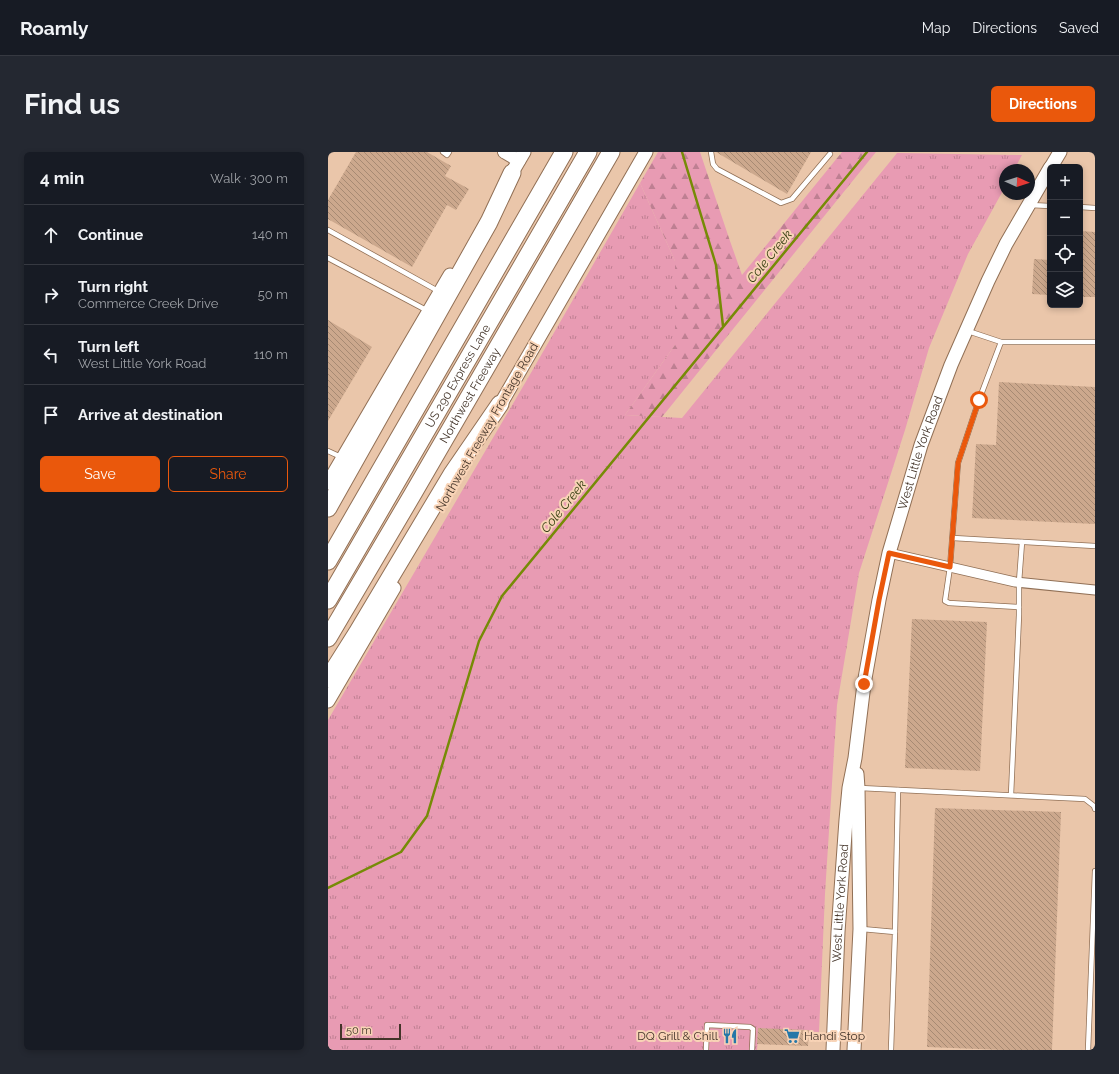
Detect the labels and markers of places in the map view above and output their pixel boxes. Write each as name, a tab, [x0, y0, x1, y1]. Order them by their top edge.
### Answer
restaurant icon: DQ Grill & Chill	[721, 1027, 739, 1045]
supermarket icon: Handi Stop	[783, 1027, 801, 1045]
place label: DQ Grill & Chill	[637, 1029, 719, 1043]
place label: Handi Stop	[804, 1029, 865, 1043]

